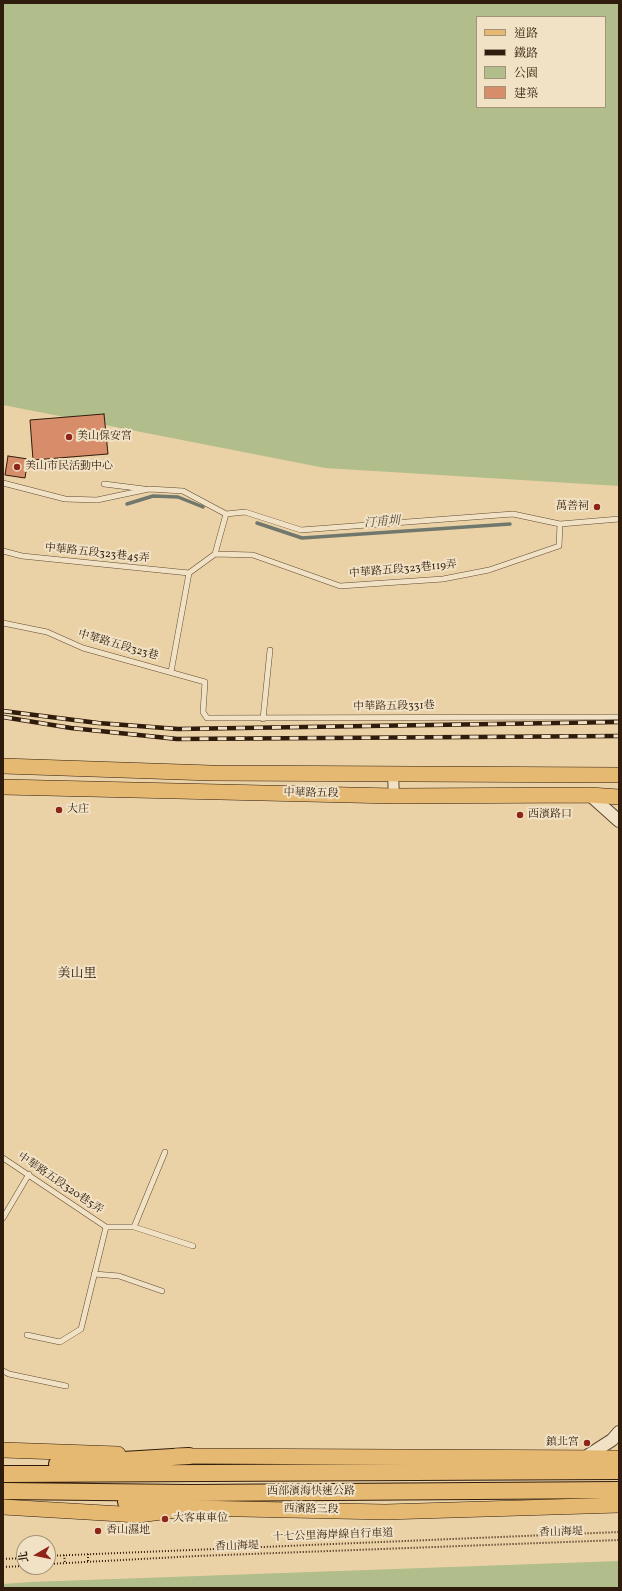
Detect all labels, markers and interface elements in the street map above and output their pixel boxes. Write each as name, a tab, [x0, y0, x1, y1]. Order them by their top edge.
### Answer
legend	[476, 16, 606, 108]
text: 道路	[514, 26, 538, 42]
text: 鐵路	[514, 46, 538, 62]
text: 公園	[514, 66, 538, 82]
text: 建築	[514, 86, 538, 102]
place label: 美山保安宮	[77, 430, 132, 444]
marker: 美山保安宮	[64, 432, 74, 442]
place label: 美山市民活動中心	[25, 460, 113, 474]
marker: 美山市民活動中心	[12, 462, 22, 472]
place label: 萬善祠	[556, 500, 589, 514]
marker: 萬善祠	[592, 502, 602, 512]
water label: 汀甫圳	[364, 515, 400, 531]
street label: 中華路五段323巷45弄	[44, 542, 150, 566]
street label: 中華路五段323巷119弄	[349, 559, 457, 581]
street label: 中華路五段323巷	[76, 628, 160, 664]
street label: 中華路五段331巷	[353, 700, 435, 714]
street label: 中華路五段	[283, 787, 339, 801]
place label: 大庄	[67, 803, 89, 817]
marker: 大庄	[54, 805, 64, 815]
place label: 西濱路口	[528, 808, 572, 822]
marker: 西濱路口	[515, 810, 525, 820]
district label: 美山里	[58, 967, 96, 983]
street label: 中華路五段320巷5弄	[15, 1150, 105, 1218]
place label: 鎮北宮	[546, 1436, 579, 1450]
marker: 鎮北宮	[582, 1438, 592, 1448]
street label: 西部濱海快速公路	[267, 1485, 355, 1499]
street label: 西濱路三段	[283, 1503, 339, 1517]
place label: 大客車車位	[173, 1512, 228, 1526]
marker: 大客車車位	[160, 1514, 170, 1524]
place label: 香山濕地	[106, 1524, 150, 1538]
marker: 香山濕地	[93, 1526, 103, 1536]
street label: 香山海堤	[539, 1526, 583, 1540]
street label: 十七公里海岸線自行車道	[272, 1527, 394, 1545]
north arrow	[16, 1535, 56, 1575]
street label: 香山海堤	[215, 1540, 259, 1554]
text: 北	[16, 1550, 33, 1563]

